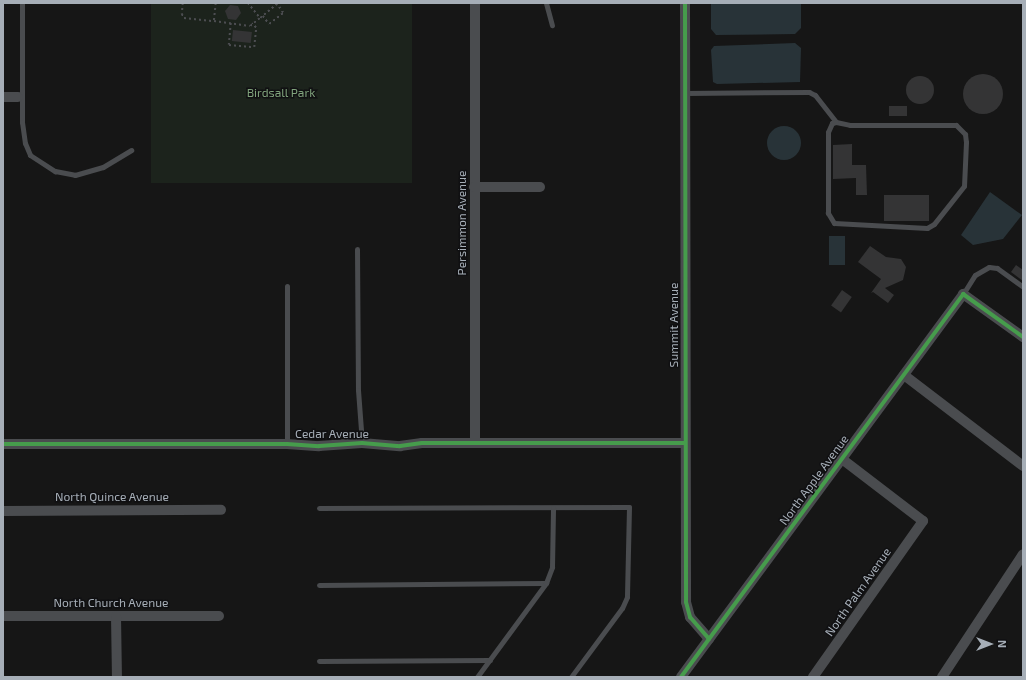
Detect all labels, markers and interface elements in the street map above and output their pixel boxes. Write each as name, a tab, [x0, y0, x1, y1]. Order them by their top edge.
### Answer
park label: Birdsall Park	[246, 86, 316, 100]
street label: Persimmon Avenue	[455, 170, 469, 276]
street label: Summit Avenue	[667, 282, 681, 368]
street label: Cedar Avenue	[295, 427, 369, 441]
street label: North Apple Avenue	[776, 432, 852, 528]
street label: North Quince Avenue	[55, 490, 169, 504]
street label: North Palm Avenue	[822, 545, 894, 639]
street label: North Church Avenue	[53, 596, 169, 610]
north arrow	[970, 624, 1010, 664]
text: N	[996, 640, 1009, 648]

